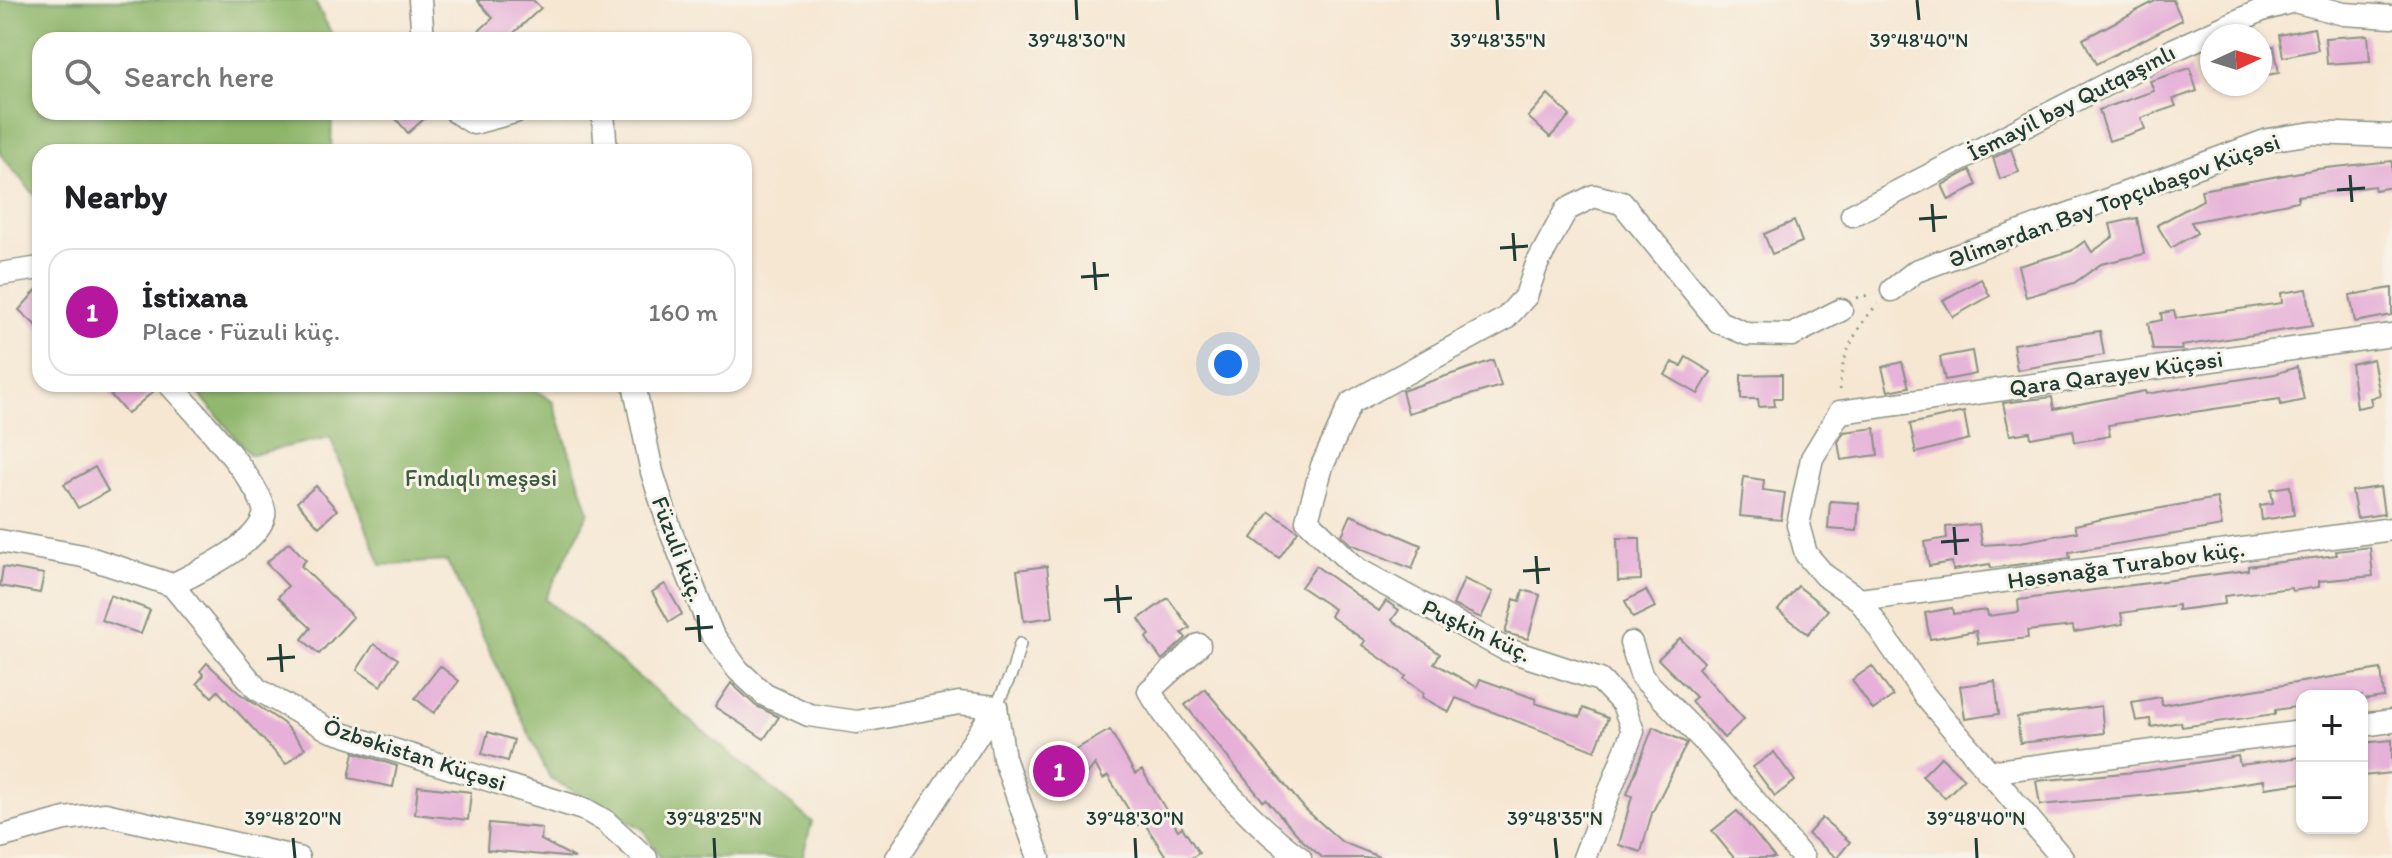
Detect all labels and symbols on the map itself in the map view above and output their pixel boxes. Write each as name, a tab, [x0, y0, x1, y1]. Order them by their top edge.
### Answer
north arrow	[2200, 24, 2272, 96]
text: 39°48'30"N	[1028, 28, 1126, 52]
text: 39°48'35"N	[1450, 28, 1546, 52]
text: 39°48'40"N	[1869, 28, 1969, 52]
street label: İsmayil bəy Qutqaşınlı	[1962, 37, 2180, 167]
street label: Əlimərdan Bəy Topçubaşov Küçəsi	[1944, 126, 2284, 274]
your location	[1208, 344, 1248, 384]
street label: Qara Qarayev Küçəsi	[2007, 344, 2225, 402]
park label: Fındıqlı meşəsi	[405, 463, 557, 492]
street label: Füzuli küç.	[646, 492, 712, 606]
street label: Həsənağa Turabov küç.	[2005, 533, 2247, 595]
street label: Puşkin küç.	[1418, 592, 1536, 668]
street label: Özbəkistan Küçəsi	[320, 711, 510, 797]
pin: 1	[1033, 741, 1085, 801]
text: 39°48'20"N	[244, 806, 342, 830]
text: 39°48'25"N	[666, 806, 762, 830]
text: 39°48'30"N	[1086, 806, 1184, 830]
text: 39°48'35"N	[1507, 806, 1603, 830]
text: 39°48'40"N	[1926, 806, 2026, 830]

